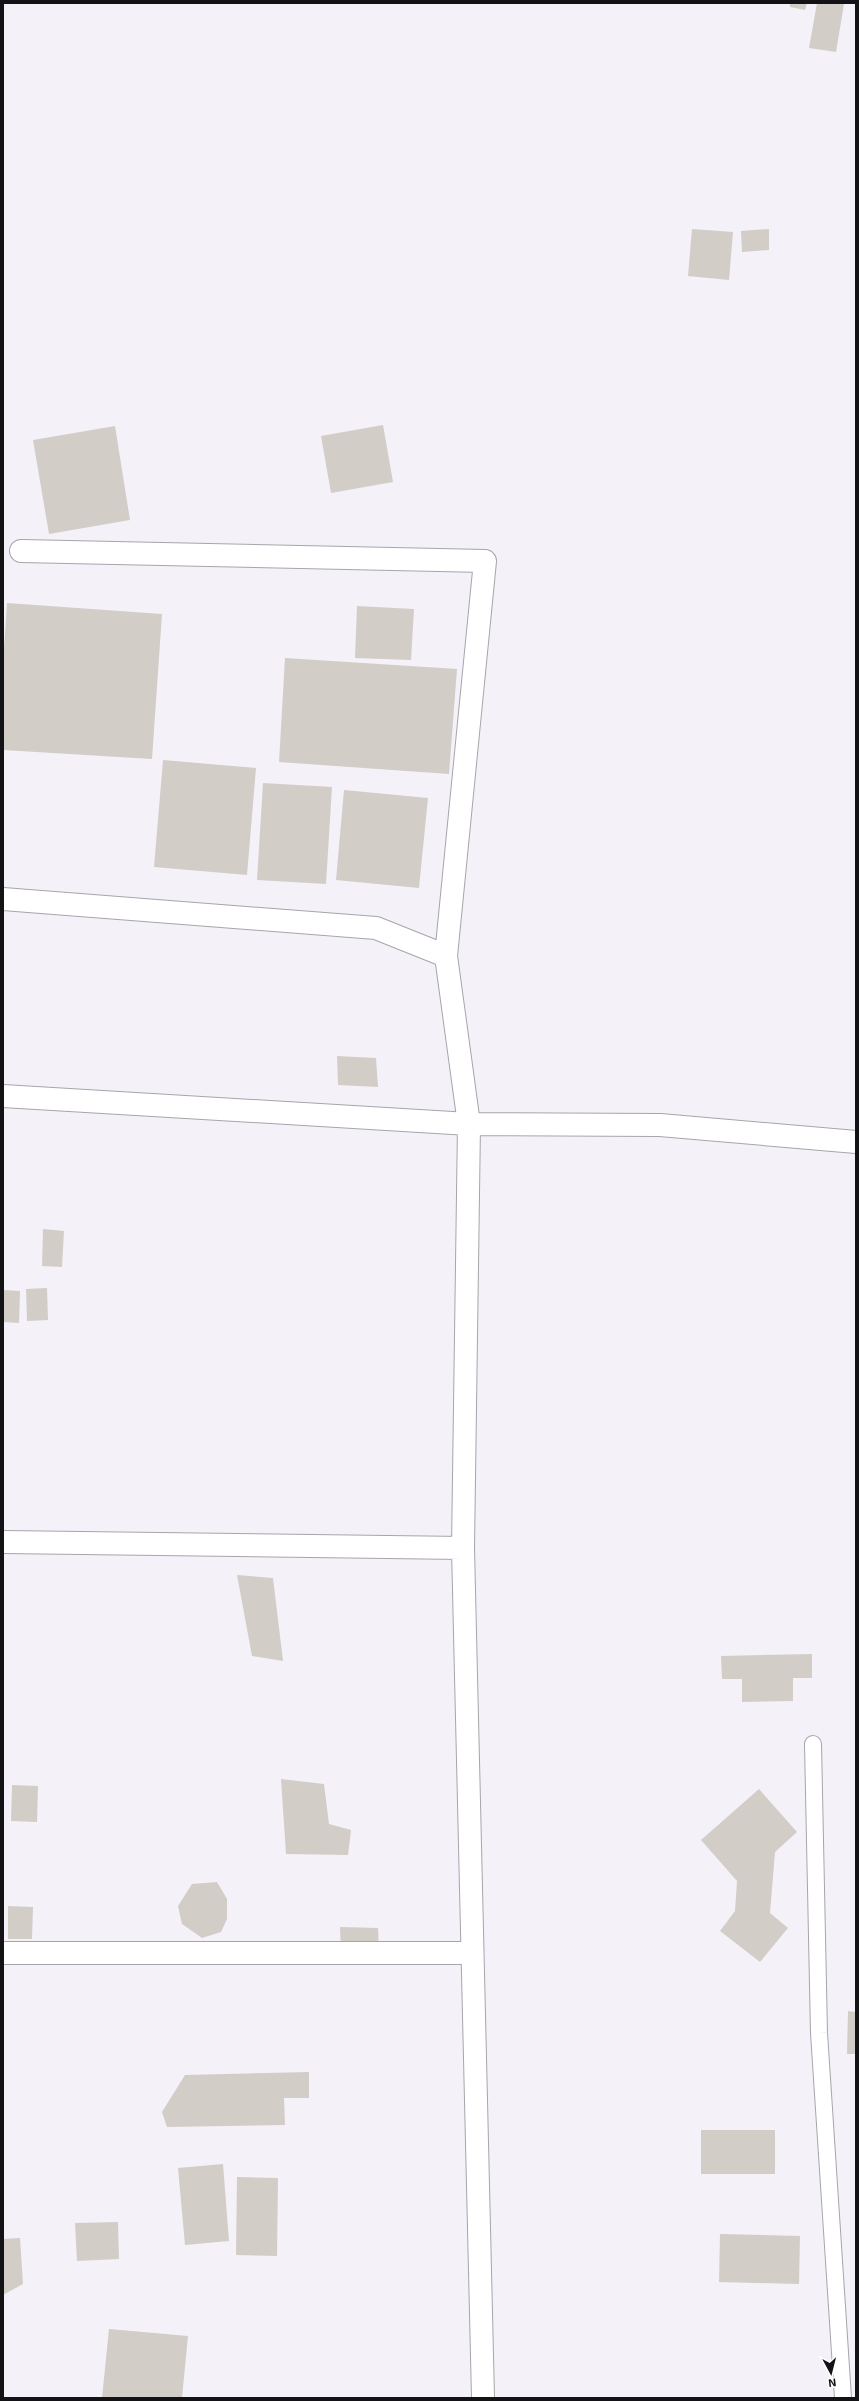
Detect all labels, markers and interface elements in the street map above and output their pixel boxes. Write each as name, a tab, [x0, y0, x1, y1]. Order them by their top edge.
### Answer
north arrow	[811, 2353, 851, 2393]
text: N	[827, 2376, 837, 2390]

